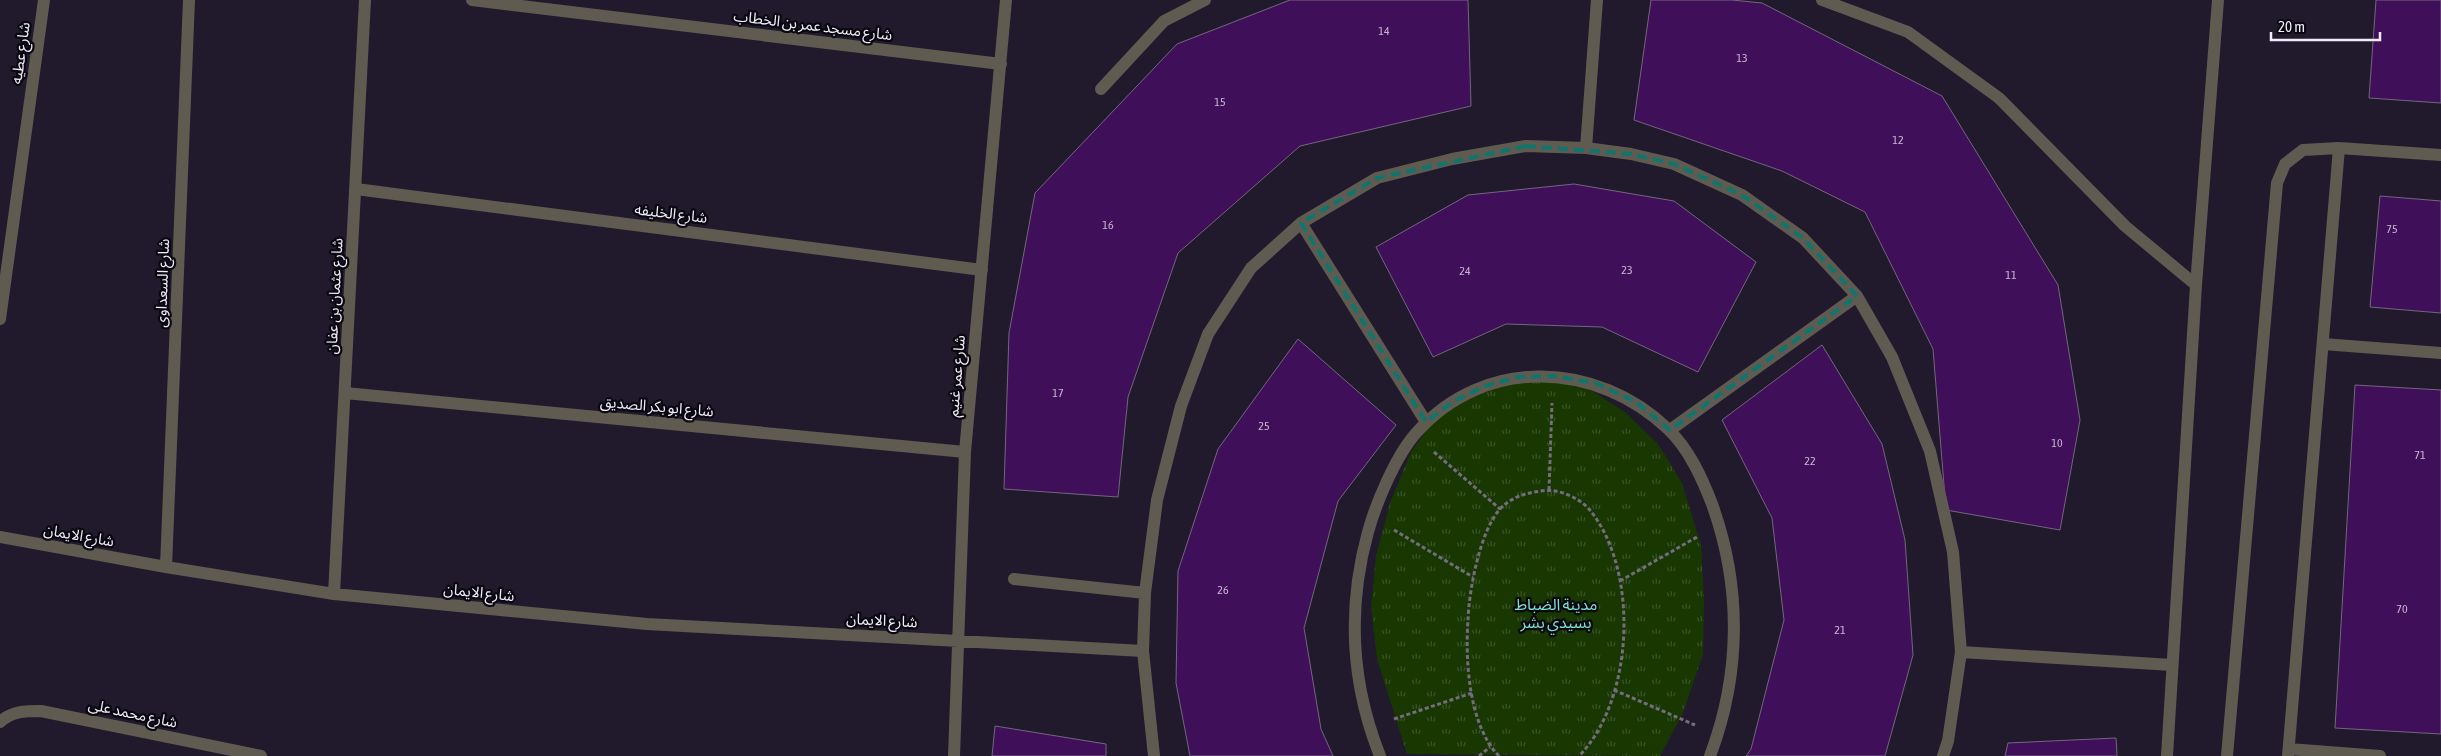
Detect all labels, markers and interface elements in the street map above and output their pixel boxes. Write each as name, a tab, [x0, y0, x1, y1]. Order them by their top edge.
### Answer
street label: شارع مسجد عمر بن الخطاب	[732, 7, 894, 47]
scale bar	[2271, 10, 2380, 42]
text: 20 m	[2278, 18, 2305, 35]
street label: شارع عطيه	[7, 21, 37, 86]
house number: 14	[1378, 24, 1390, 38]
house number: 13	[1736, 51, 1748, 65]
house number: 15	[1214, 95, 1226, 109]
house number: 12	[1892, 133, 1904, 147]
street label: شارع الخليفه	[633, 200, 709, 230]
house number: 16	[1102, 218, 1114, 232]
house number: 75	[2386, 222, 2398, 236]
street label: شارع عثمان بن عفان	[322, 237, 350, 355]
street label: شارع السعداوى	[152, 238, 176, 328]
house number: 23	[1621, 263, 1633, 277]
house number: 24	[1459, 264, 1471, 278]
house number: 11	[2005, 268, 2017, 282]
street label: شارع عمر غنيم	[944, 334, 972, 418]
house number: 17	[1052, 386, 1064, 400]
street label: شارع ابو بكر الصديق	[599, 393, 715, 423]
house number: 25	[1258, 419, 1270, 433]
house number: 10	[2051, 436, 2063, 450]
house number: 71	[2414, 448, 2426, 462]
house number: 22	[1804, 454, 1816, 468]
street label: شارع الايمان	[42, 520, 116, 554]
street label: شارع الايمان	[442, 580, 516, 608]
house number: 26	[1217, 583, 1229, 597]
district label: مدينة الضباط بسيدي بشر	[1514, 595, 1598, 635]
house number: 70	[2396, 602, 2408, 616]
street label: شارع الايمان	[846, 610, 918, 634]
house number: 21	[1834, 623, 1846, 637]
street label: شارع محمد على	[86, 695, 179, 735]

